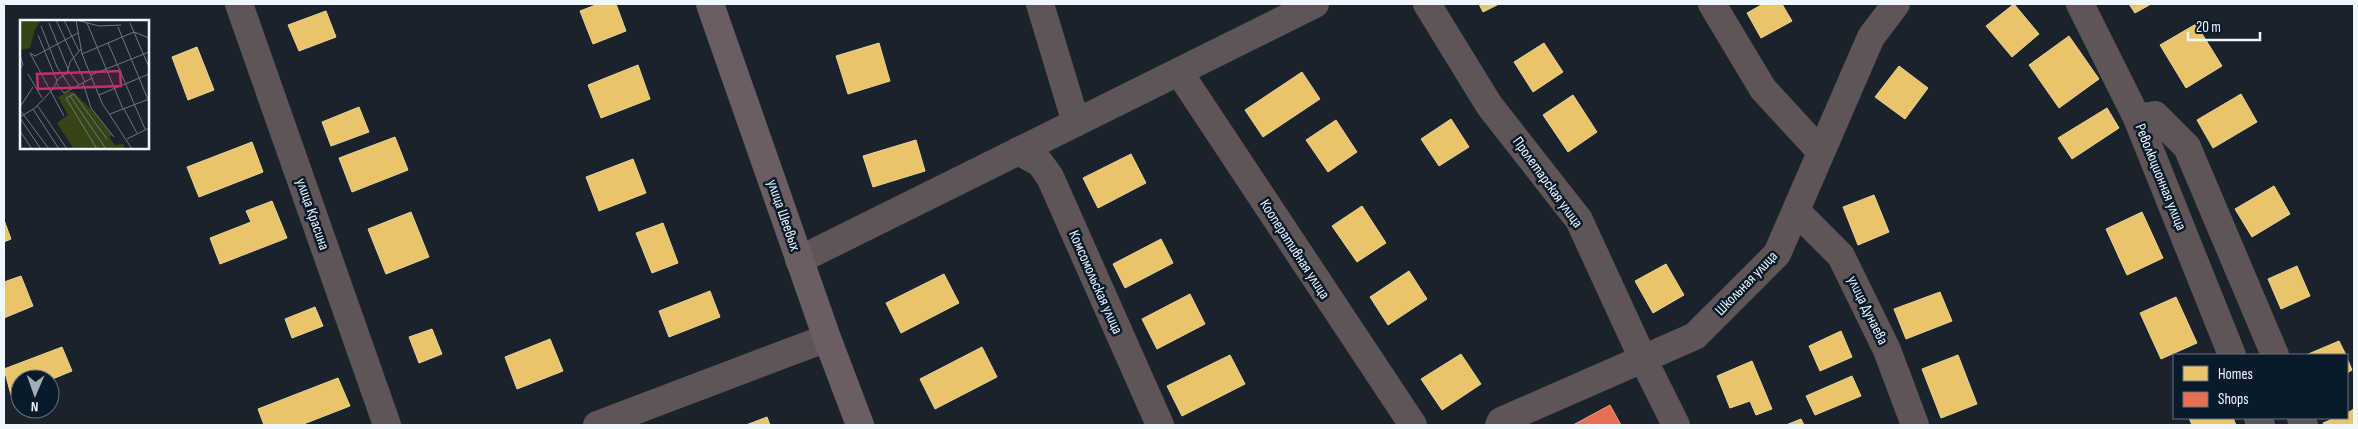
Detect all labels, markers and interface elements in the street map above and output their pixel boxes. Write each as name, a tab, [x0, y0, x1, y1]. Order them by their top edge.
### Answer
scale bar	[2188, 10, 2260, 42]
text: 20 m	[2196, 18, 2221, 37]
inset map	[20, 20, 149, 149]
street label: Революционная улица	[2131, 121, 2191, 233]
street label: Пролетарская улица	[1508, 133, 1587, 232]
street label: улица Красина	[291, 176, 334, 253]
street label: улица Шеевых	[762, 177, 805, 254]
street label: Кооперативная улица	[1255, 196, 1334, 303]
street label: Комсомольская улица	[1064, 227, 1127, 337]
street label: Школьная улица	[1711, 247, 1782, 320]
street label: улица Дунаева	[1843, 273, 1893, 348]
legend	[2173, 354, 2348, 419]
text: Homes	[2218, 365, 2253, 384]
north arrow	[10, 369, 60, 419]
text: Shops	[2218, 390, 2249, 409]
text: N	[31, 398, 39, 415]

